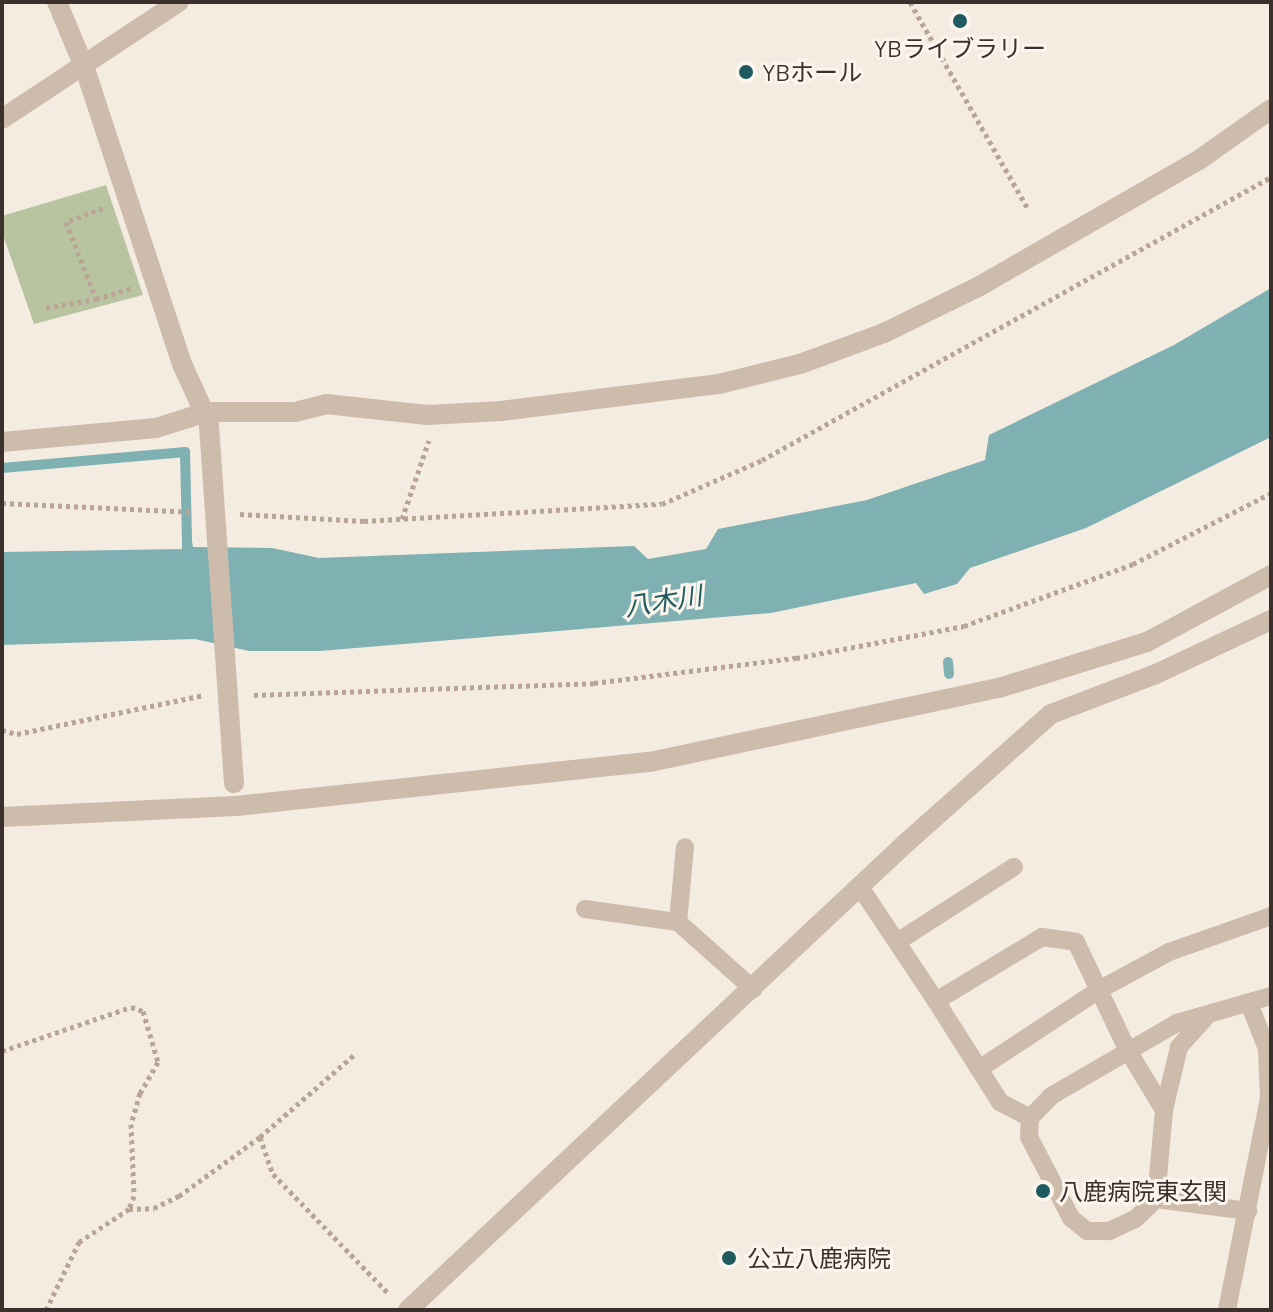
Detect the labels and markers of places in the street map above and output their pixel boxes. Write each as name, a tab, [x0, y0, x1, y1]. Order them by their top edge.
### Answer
marker: YBライブラリー	[951, 12, 969, 30]
place label: YBライブラリー	[874, 34, 1046, 62]
place label: YBホール	[762, 58, 862, 86]
marker: YBホール	[737, 63, 755, 81]
place label: 八鹿病院東玄関	[1059, 1177, 1227, 1205]
marker: 八鹿病院東玄関	[1034, 1182, 1052, 1200]
place label: 公立八鹿病院	[747, 1244, 891, 1272]
marker: 公立八鹿病院	[718, 1247, 740, 1269]

